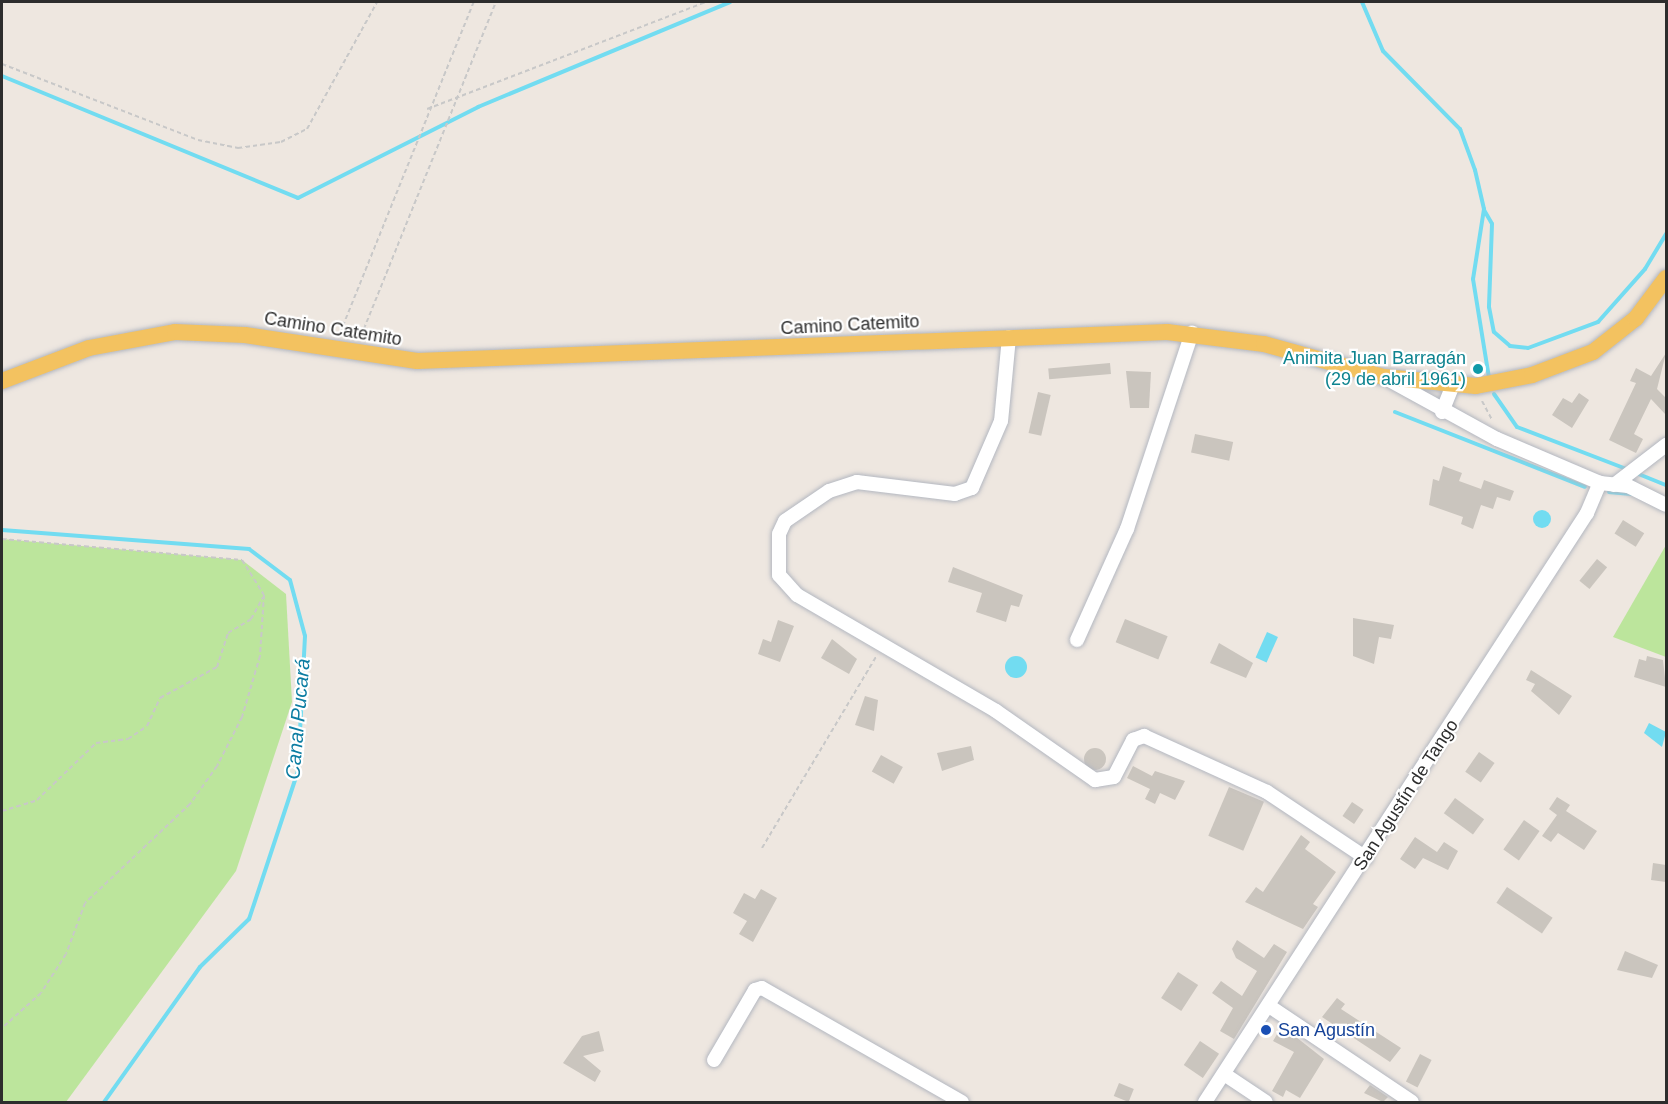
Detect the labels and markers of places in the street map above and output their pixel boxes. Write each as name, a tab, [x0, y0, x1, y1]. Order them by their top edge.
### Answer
place label: Animita Juan Barragán (29 de abril 1961)	[1283, 348, 1466, 391]
marker: Animita Juan Barragán (29 de abril 1961)	[1471, 362, 1485, 376]
place label: San Agustín	[1278, 1019, 1376, 1041]
marker: San Agustín	[1259, 1023, 1273, 1037]

